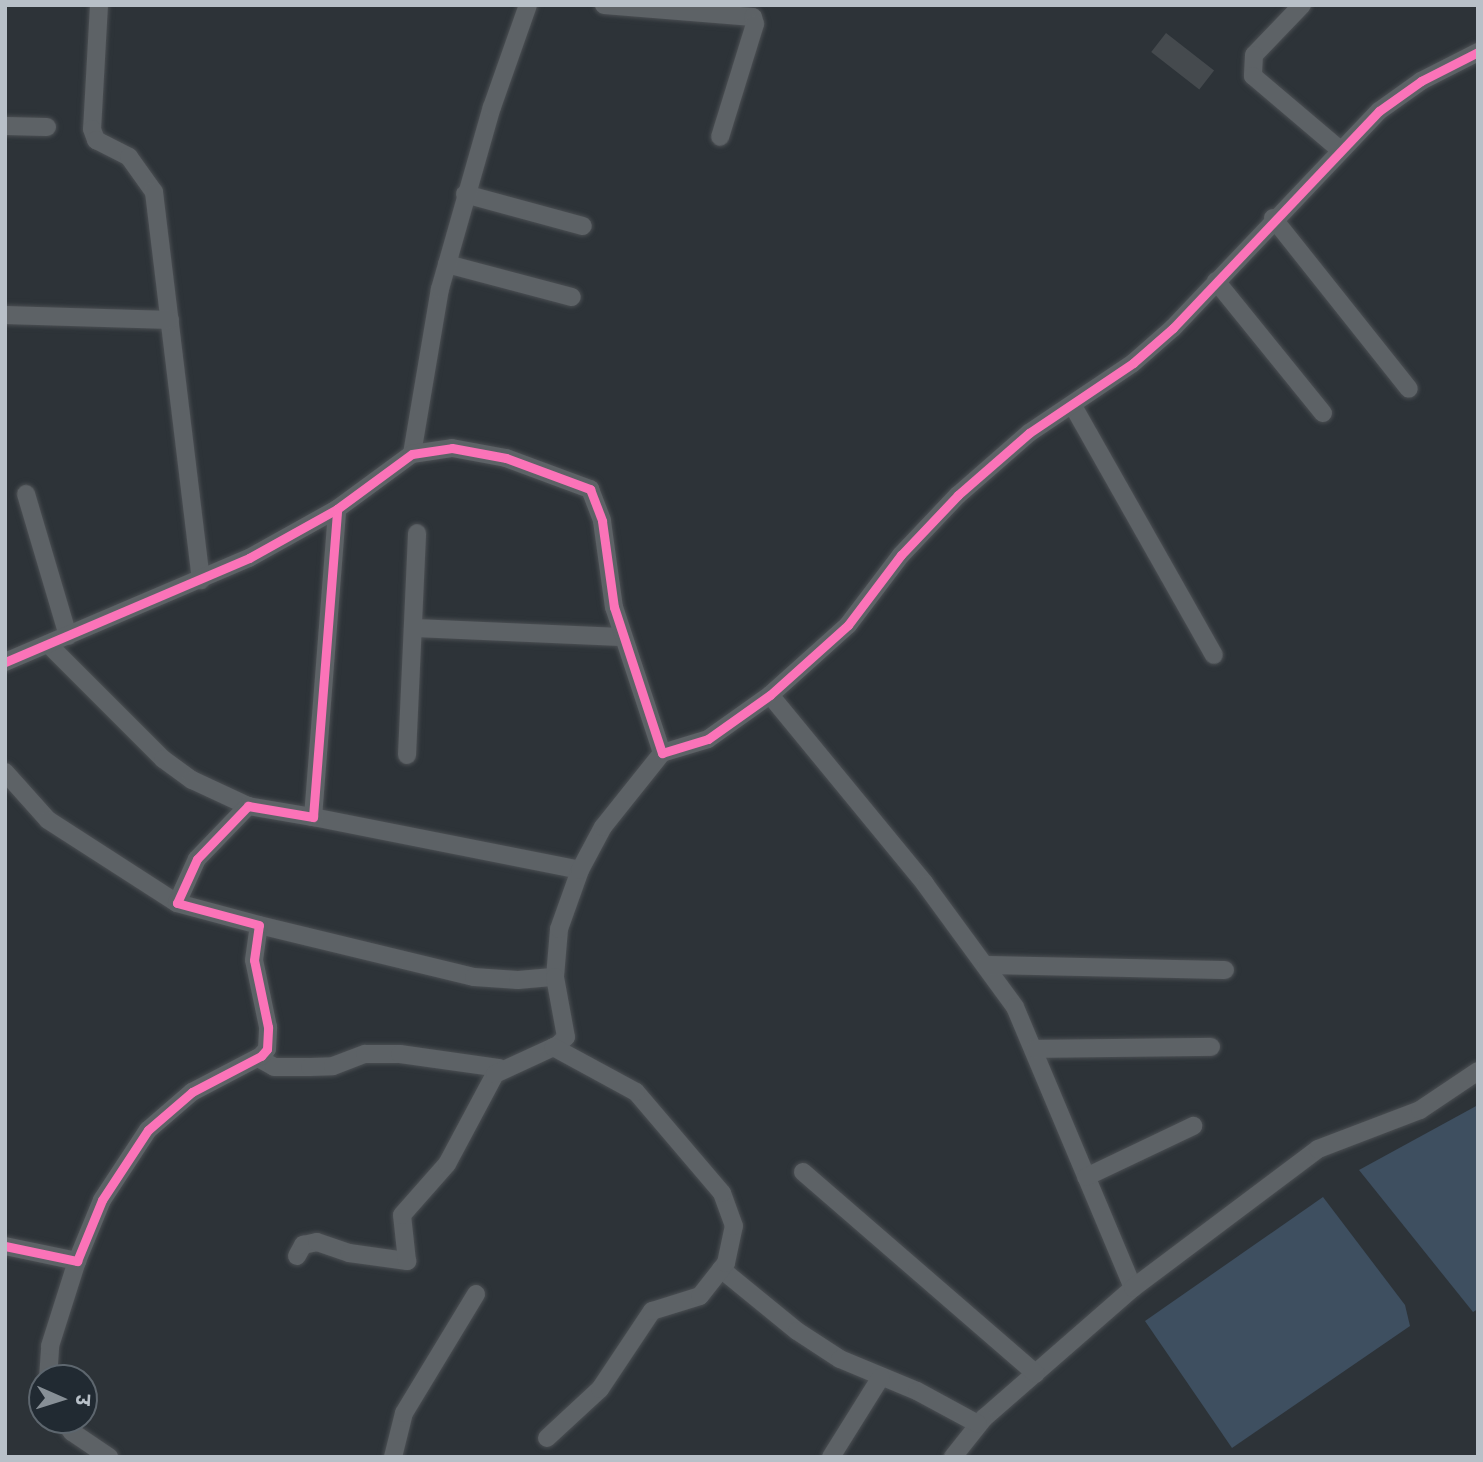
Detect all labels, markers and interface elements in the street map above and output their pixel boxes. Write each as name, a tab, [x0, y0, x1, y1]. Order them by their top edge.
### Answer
north arrow	[28, 1364, 98, 1434]
text: उ	[69, 1394, 96, 1406]

